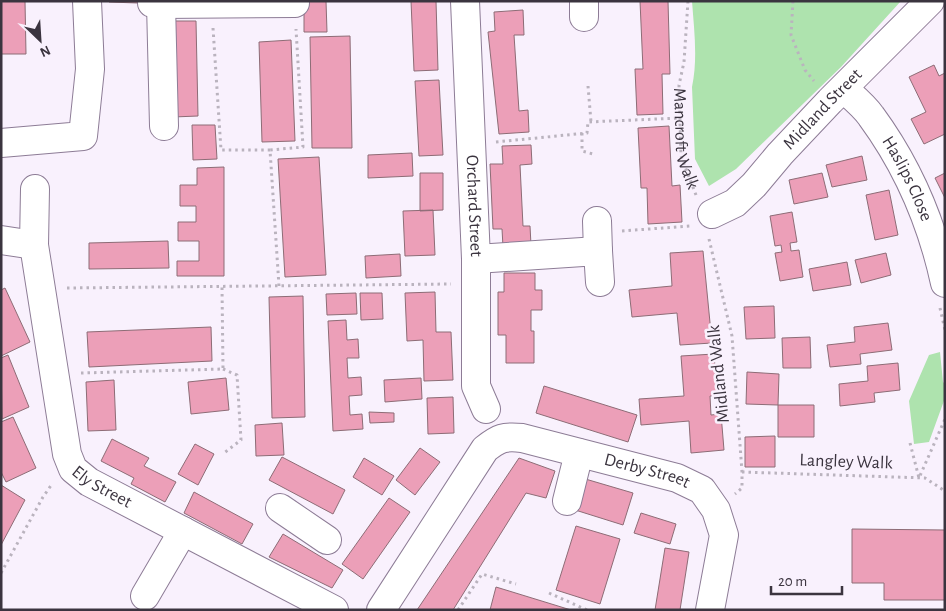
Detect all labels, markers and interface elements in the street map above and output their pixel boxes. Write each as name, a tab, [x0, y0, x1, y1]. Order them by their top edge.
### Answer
north arrow	[15, 15, 65, 65]
text: N	[38, 42, 52, 59]
street label: Midland Street	[780, 65, 866, 153]
street label: Mancroft Walk	[670, 88, 702, 192]
street label: Haslips Close	[878, 133, 935, 224]
street label: Orchard Street	[463, 154, 485, 258]
street label: Midland Walk	[705, 323, 733, 424]
street label: Derby Street	[602, 451, 693, 492]
street label: Langley Walk	[799, 451, 894, 473]
street label: Ely Street	[68, 463, 135, 512]
scale bar	[771, 564, 842, 596]
text: 20 m	[778, 574, 807, 589]

